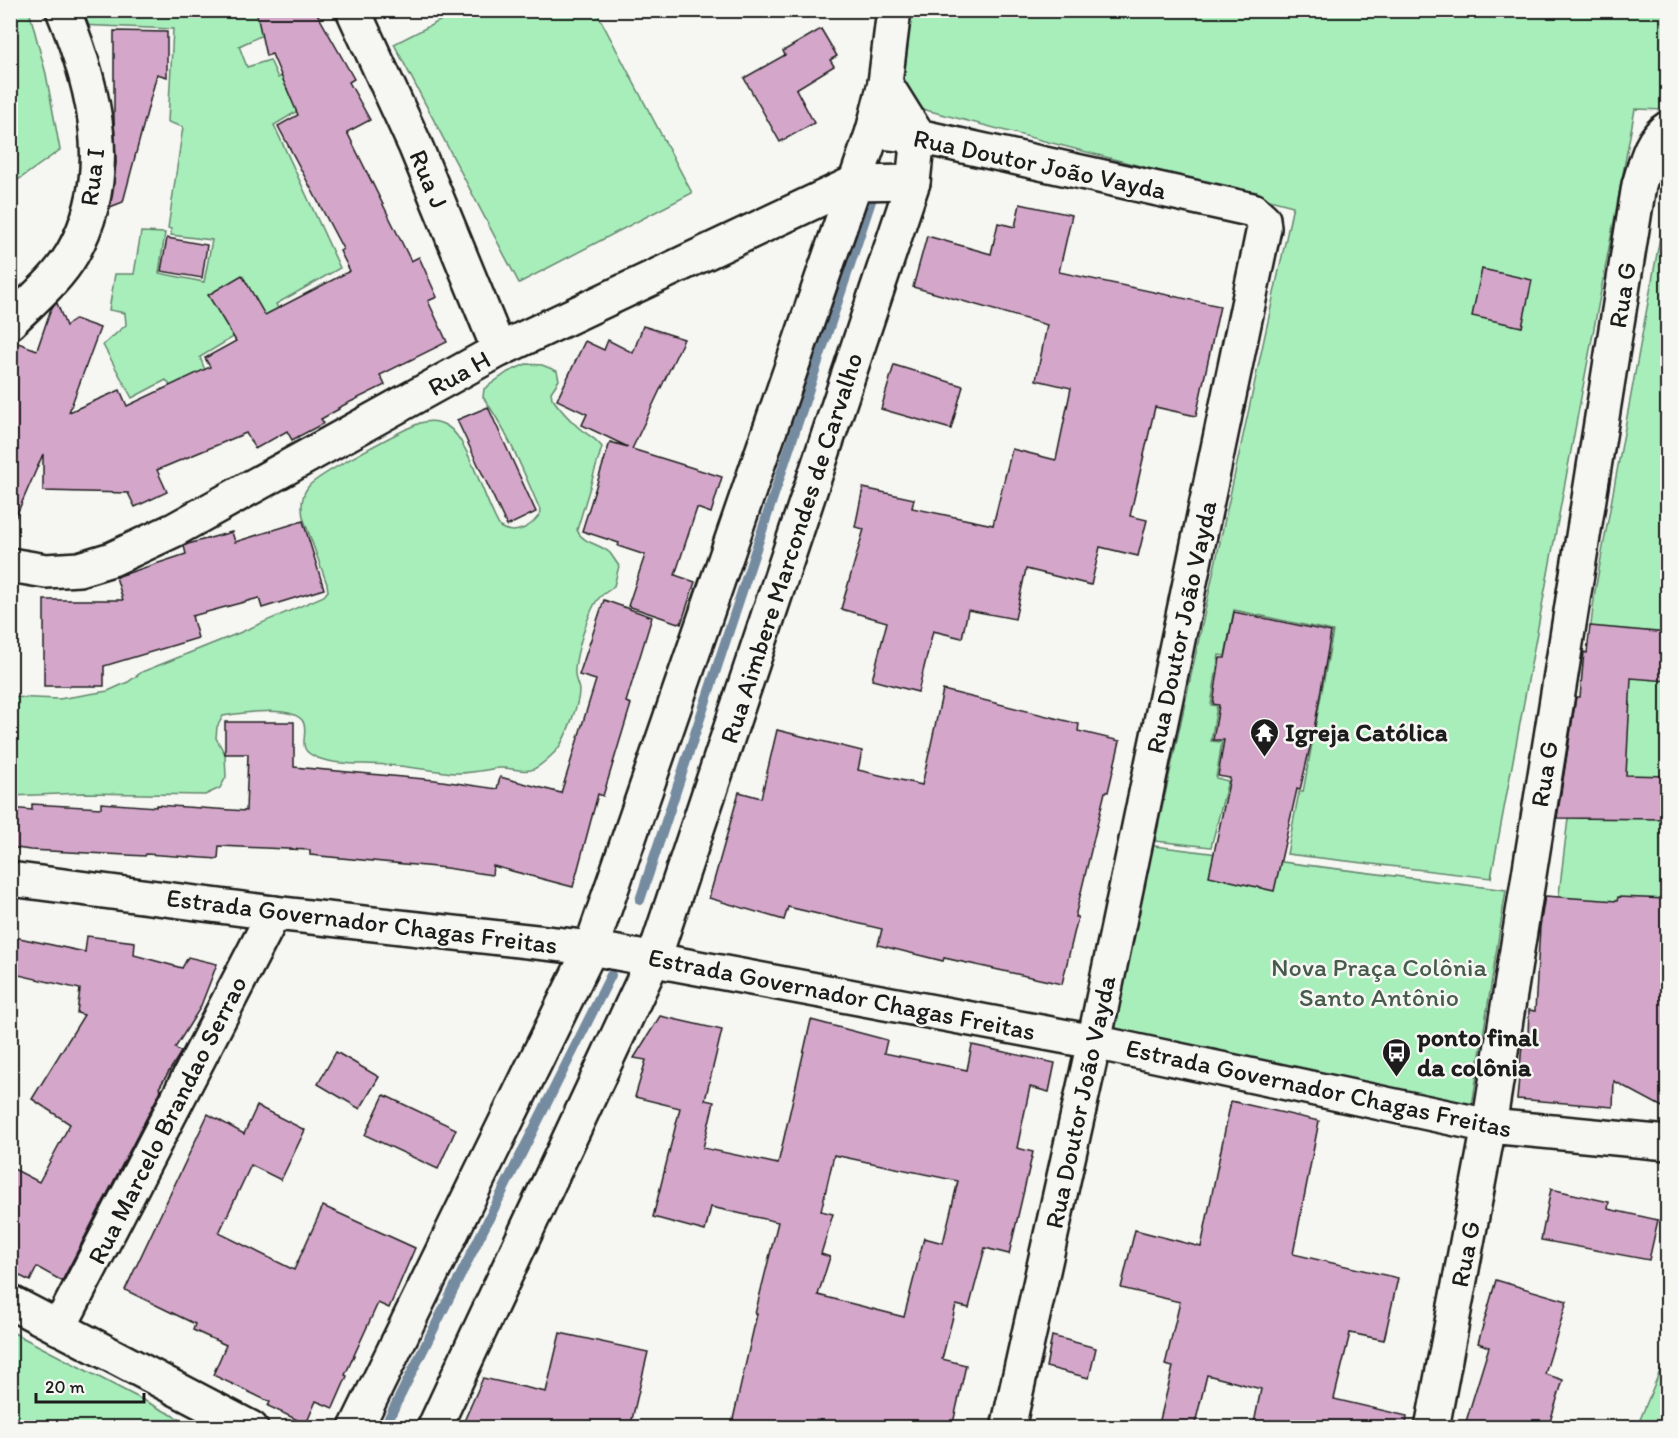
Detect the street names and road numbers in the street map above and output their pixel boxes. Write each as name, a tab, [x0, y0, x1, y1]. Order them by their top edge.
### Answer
street label: Rua Doutor João Vayda	[911, 122, 1170, 207]
street label: Rua J	[402, 145, 456, 213]
street label: Rua I	[73, 146, 111, 208]
street label: Rua G	[1601, 260, 1643, 330]
street label: Rua H	[422, 343, 496, 403]
street label: Rua Aimbere Marcondes de Carvalho	[713, 349, 869, 747]
street label: Rua Doutor João Vayda	[1139, 497, 1224, 756]
street label: Rua G	[1523, 739, 1565, 809]
street label: Estrada Governador Chagas Freitas	[165, 881, 559, 961]
street label: Estrada Governador Chagas Freitas	[646, 941, 1038, 1047]
street label: Rua Marcelo Brandao Serrao	[80, 970, 254, 1270]
street label: Rua Doutor João Vayda	[1038, 972, 1123, 1231]
street label: Estrada Governador Chagas Freitas	[1123, 1031, 1515, 1145]
street label: Rua G	[1443, 1218, 1487, 1290]

